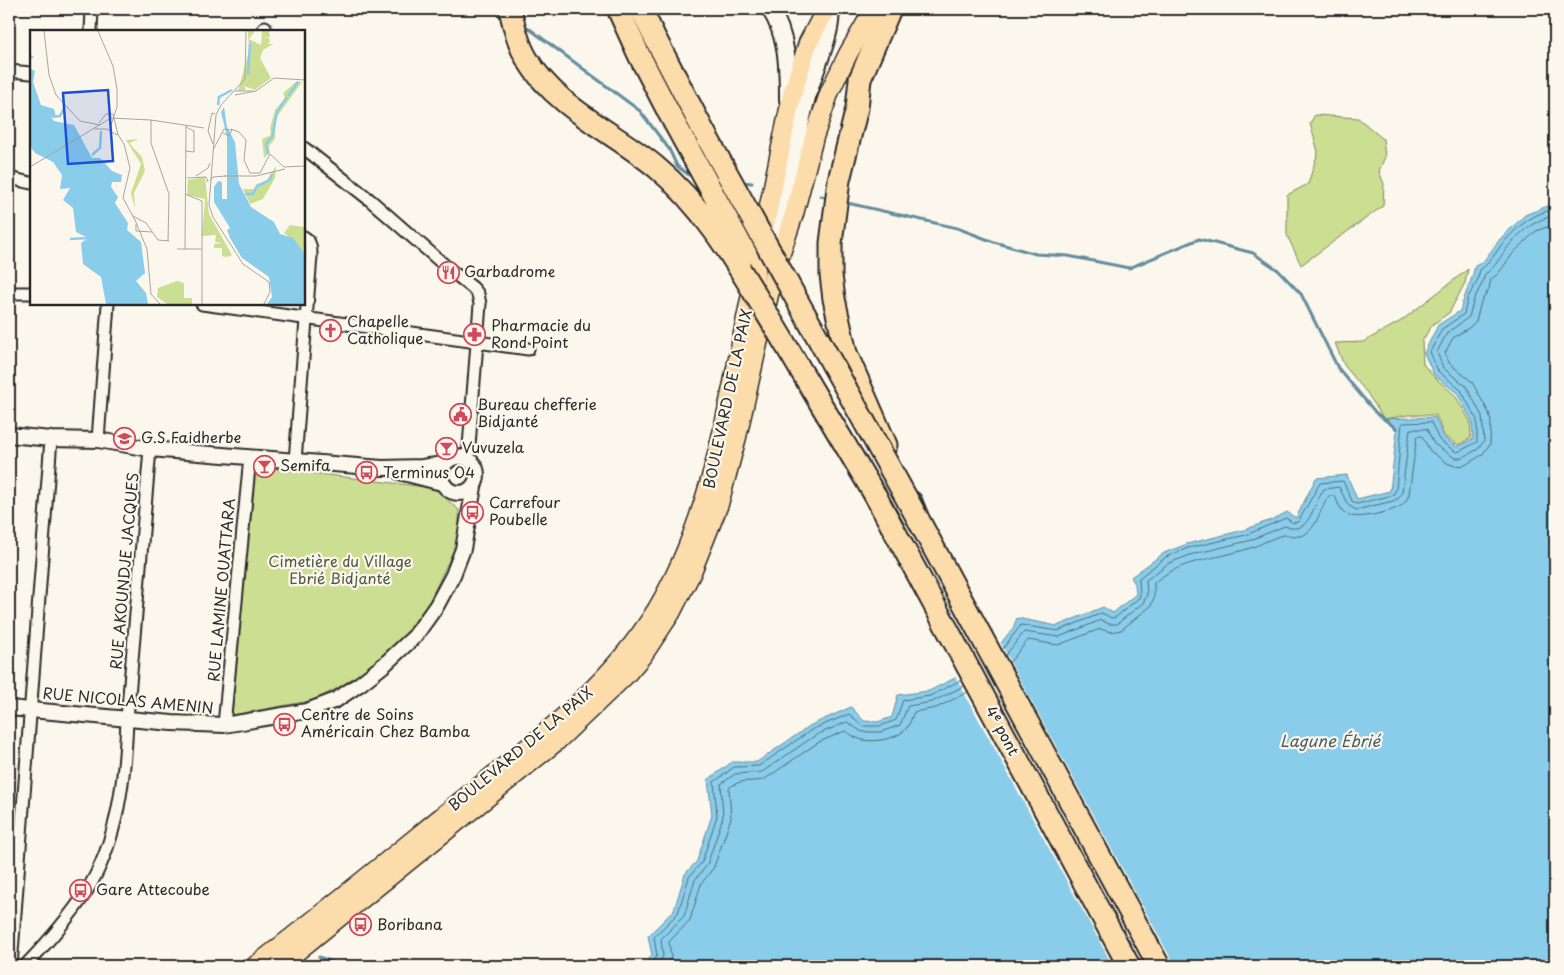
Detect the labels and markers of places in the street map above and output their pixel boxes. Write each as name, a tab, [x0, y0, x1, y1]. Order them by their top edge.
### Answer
place label: Garbadrome	[464, 259, 555, 282]
restaurant icon: Garbadrome	[436, 260, 460, 284]
place label: Chapelle Catholique	[347, 309, 423, 349]
place label: Pharmacie du Rond Point	[491, 313, 591, 353]
church icon: Chapelle Catholique	[319, 319, 343, 343]
pharmacy icon: Pharmacie du Rond Point	[463, 323, 487, 347]
place label: Bureau chefferie Bidjanté	[477, 392, 597, 432]
public building icon: Bureau chefferie Bidjanté	[449, 402, 473, 426]
place label: G.S Faidherbe	[141, 425, 241, 448]
school or university icon: G.S Faidherbe	[113, 426, 137, 450]
place label: Vuvuzela	[462, 435, 525, 458]
bar icon: Vuvuzela	[434, 436, 458, 460]
place label: Semifa	[280, 453, 331, 476]
bar icon: Semifa	[252, 454, 276, 478]
place label: Terminus 04	[383, 460, 475, 483]
bus stop icon: Terminus 04	[355, 461, 379, 485]
place label: Carrefour Poubelle	[489, 490, 560, 530]
bus stop icon: Carrefour Poubelle	[461, 500, 485, 524]
place label: Centre de Soins Américain Chez Bamba	[301, 702, 471, 742]
bus stop icon: Centre de Soins Américain Chez Bamba	[273, 712, 297, 736]
place label: Gare Attecoube	[96, 877, 210, 900]
bus stop icon: Gare Attecoube	[68, 878, 92, 902]
place label: Boribana	[377, 912, 443, 935]
bus stop icon: Boribana	[349, 913, 373, 937]

